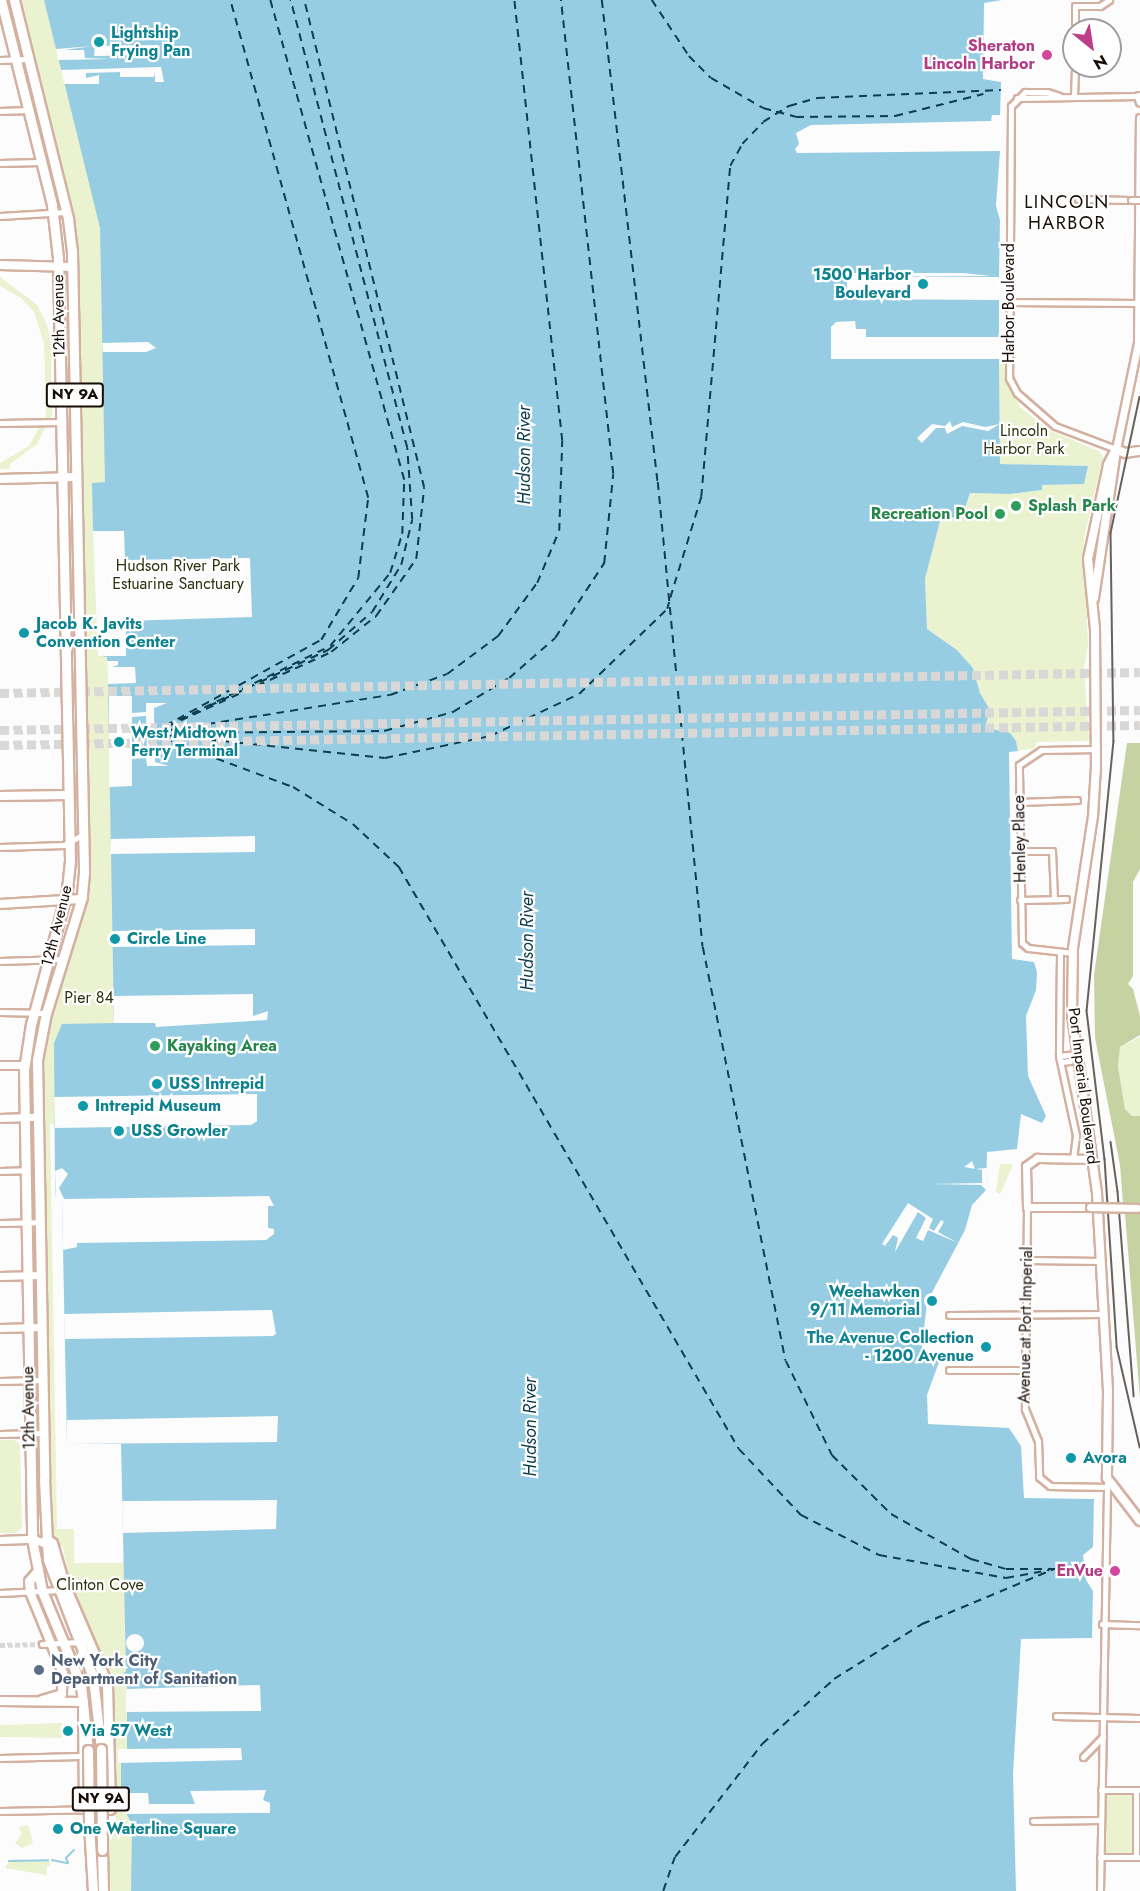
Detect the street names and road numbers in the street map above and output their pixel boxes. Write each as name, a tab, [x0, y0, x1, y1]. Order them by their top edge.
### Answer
street label: Harbor Boulevard	[999, 243, 1019, 363]
street label: 12th Avenue	[49, 274, 69, 358]
road number: NY 9A	[45, 383, 105, 407]
street label: Henley Place	[1010, 795, 1030, 883]
street label: 12th Avenue	[38, 883, 76, 969]
street label: Port Imperial Boulevard	[1064, 1007, 1102, 1165]
street label: Avenue at Port Imperial	[1015, 1246, 1037, 1404]
street label: 12th Avenue	[19, 1366, 39, 1450]
road number: NY 9A	[71, 1787, 131, 1811]

